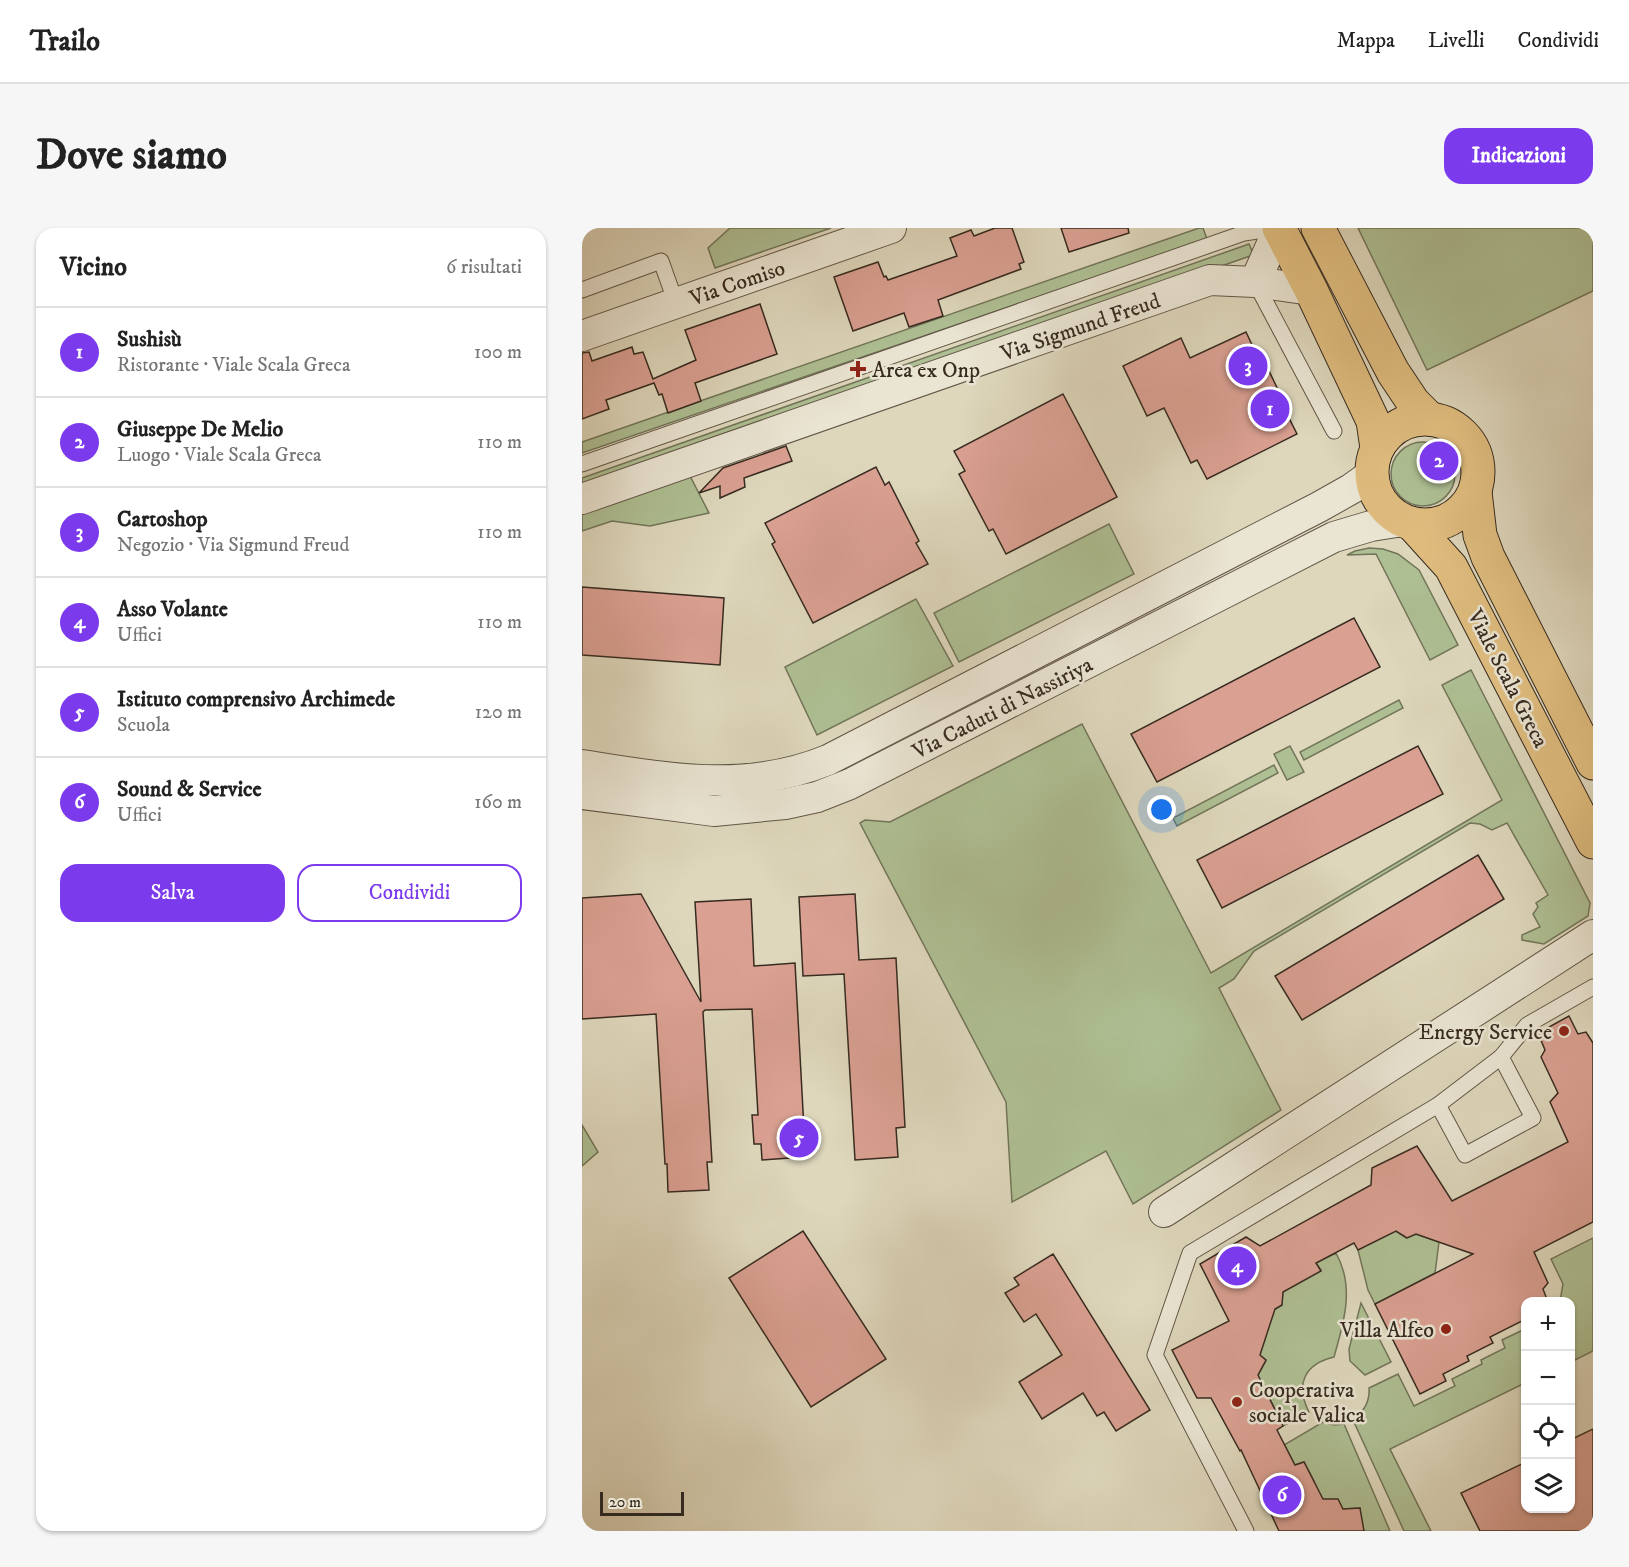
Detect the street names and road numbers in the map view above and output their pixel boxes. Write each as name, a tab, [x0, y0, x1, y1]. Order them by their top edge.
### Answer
street label: Via Comiso	[685, 255, 789, 313]
street label: Via Sigmund Freud	[996, 287, 1164, 368]
street label: Viale Scala Greca	[1461, 604, 1554, 753]
street label: Via Caduti di Nassiriya	[907, 651, 1098, 766]

